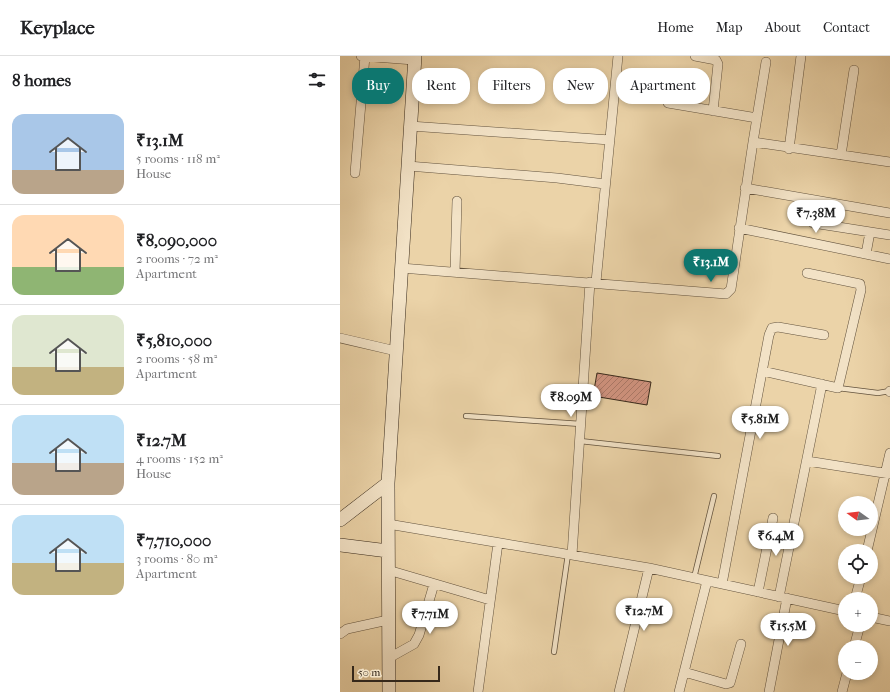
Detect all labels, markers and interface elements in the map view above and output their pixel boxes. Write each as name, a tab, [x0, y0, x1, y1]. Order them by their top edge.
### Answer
text: Keyplace	[20, 17, 95, 39]
text: Home	[657, 19, 694, 36]
text: Map	[716, 19, 743, 36]
text: About	[765, 19, 801, 36]
text: Contact	[823, 19, 870, 36]
chip: Buy	[352, 68, 404, 104]
chip: Rent	[412, 68, 470, 104]
chip: Filters	[478, 68, 545, 104]
chip: New	[553, 68, 608, 104]
chip: Apartment	[616, 68, 710, 104]
icon: filters	[306, 69, 328, 91]
text: 8 homes	[12, 70, 71, 90]
icon: home	[44, 130, 92, 178]
text: ₹13.1M	[136, 130, 184, 150]
text: 5 rooms · 118 m²	[136, 151, 220, 166]
text: House	[136, 166, 171, 181]
pin: ₹7.38M	[783, 200, 849, 234]
text: ₹7.38M	[796, 205, 836, 220]
text: ₹8,090,000	[136, 230, 217, 250]
icon: home	[44, 231, 92, 279]
pin: ₹13.1M	[678, 249, 744, 283]
text: 2 rooms · 72 m²	[136, 251, 218, 266]
text: ₹13.1M	[693, 254, 729, 269]
text: Apartment	[136, 266, 197, 281]
text: ₹5,810,000	[136, 330, 212, 350]
icon: home	[44, 331, 92, 379]
text: 2 rooms · 58 m²	[136, 351, 217, 366]
text: Apartment	[136, 366, 197, 381]
pin: ₹8.09M	[538, 384, 604, 418]
text: ₹8.09M	[550, 389, 592, 404]
pin: ₹5.81M	[727, 406, 793, 440]
text: ₹5.81M	[741, 411, 779, 426]
text: ₹12.7M	[136, 430, 187, 450]
icon: home	[44, 431, 92, 479]
text: 4 rooms · 152 m²	[136, 451, 223, 466]
text: House	[136, 466, 171, 481]
north arrow	[838, 496, 878, 536]
map controls	[838, 496, 878, 680]
pin: ₹6.4M	[748, 523, 804, 557]
text: ₹6.4M	[758, 528, 794, 543]
text: ₹7,710,000	[136, 530, 211, 550]
icon: home	[44, 531, 92, 579]
button: locate	[838, 544, 878, 584]
text: 3 rooms · 80 m²	[136, 551, 217, 566]
text: Apartment	[136, 566, 197, 581]
button: +	[838, 592, 878, 632]
pin: ₹12.7M	[611, 598, 677, 632]
pin: ₹7.71M	[397, 601, 463, 635]
text: ₹12.7M	[625, 603, 663, 618]
text: ₹7.71M	[411, 606, 449, 621]
pin: ₹15.5M	[755, 613, 821, 647]
text: ₹15.5M	[769, 618, 807, 633]
button: −	[838, 640, 878, 680]
scale bar	[352, 664, 440, 683]
text: 50 m	[358, 666, 380, 679]

